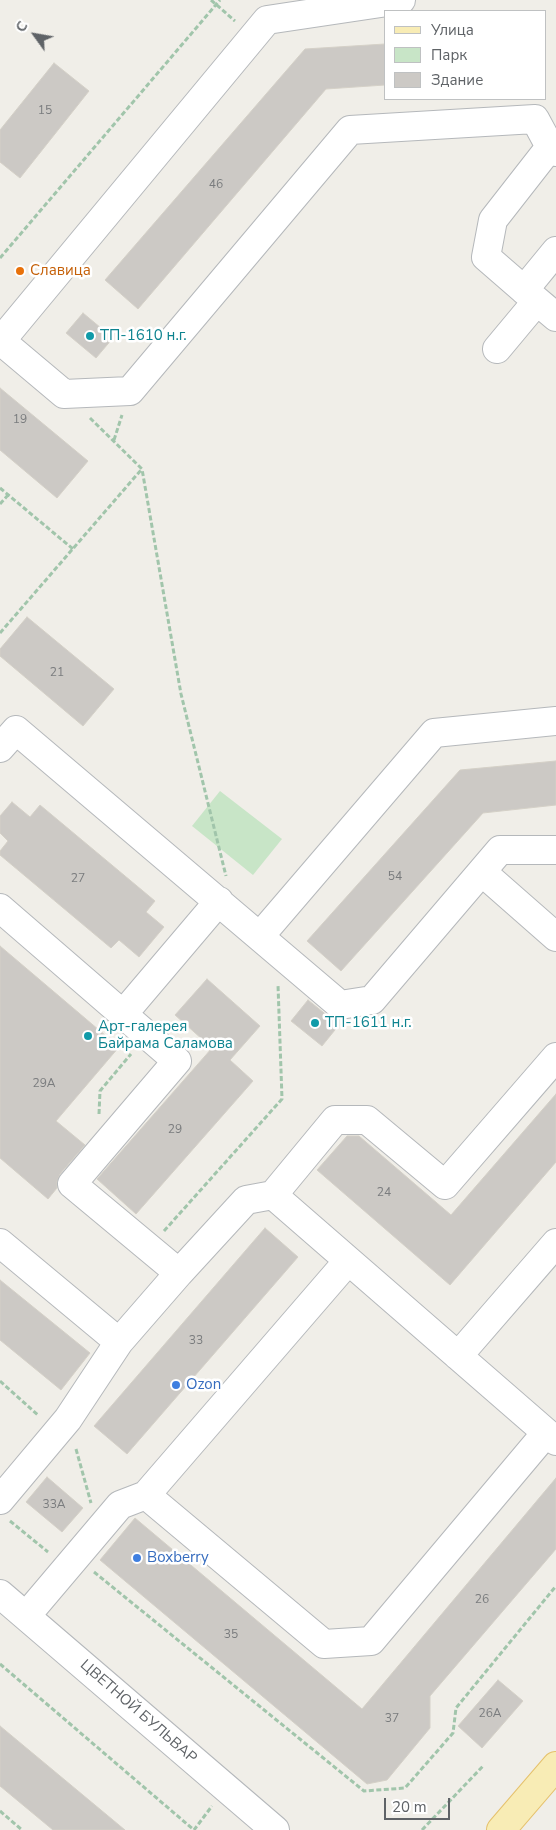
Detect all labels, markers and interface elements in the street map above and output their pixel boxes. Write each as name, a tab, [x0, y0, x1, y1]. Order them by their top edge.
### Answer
north arrow	[10, 10, 60, 60]
legend	[384, 10, 546, 100]
text: С	[11, 18, 32, 36]
text: Улица	[431, 20, 474, 40]
text: Парк	[431, 45, 467, 65]
text: Здание	[431, 70, 483, 90]
house number: 15	[38, 104, 52, 118]
house number: 46	[209, 178, 223, 192]
place label: Славица	[30, 262, 91, 280]
marker: Славица	[14, 265, 26, 277]
place label: ТП-1610 н.г.	[100, 327, 187, 345]
marker: ТП-1610 н.г.	[84, 330, 96, 342]
house number: 19	[13, 413, 27, 427]
house number: 21	[50, 666, 64, 680]
house number: 54	[388, 870, 402, 884]
house number: 27	[71, 872, 85, 886]
place label: ТП-1611 н.г.	[325, 1014, 412, 1032]
marker: ТП-1611 н.г.	[309, 1017, 321, 1029]
place label: Арт-галерея Байрама Саламова	[98, 1018, 233, 1053]
marker: Арт-галерея Байрама Саламова	[82, 1030, 94, 1042]
house number: 29А	[32, 1077, 56, 1091]
house number: 29	[168, 1123, 182, 1137]
house number: 24	[377, 1186, 391, 1200]
house number: 33	[189, 1334, 203, 1348]
place label: Ozon	[186, 1376, 221, 1394]
marker: Ozon	[170, 1379, 182, 1391]
house number: 33А	[42, 1498, 66, 1512]
place label: Boxberry	[147, 1549, 209, 1567]
marker: Boxberry	[131, 1552, 143, 1564]
house number: 26	[475, 1593, 489, 1607]
house number: 35	[224, 1628, 238, 1642]
street label: ЦВЕТНОЙ БУЛЬВАР	[76, 1657, 200, 1767]
house number: 26А	[478, 1707, 502, 1721]
house number: 37	[385, 1712, 399, 1726]
scale bar	[386, 1788, 452, 1820]
text: 20 m	[392, 1797, 427, 1817]

